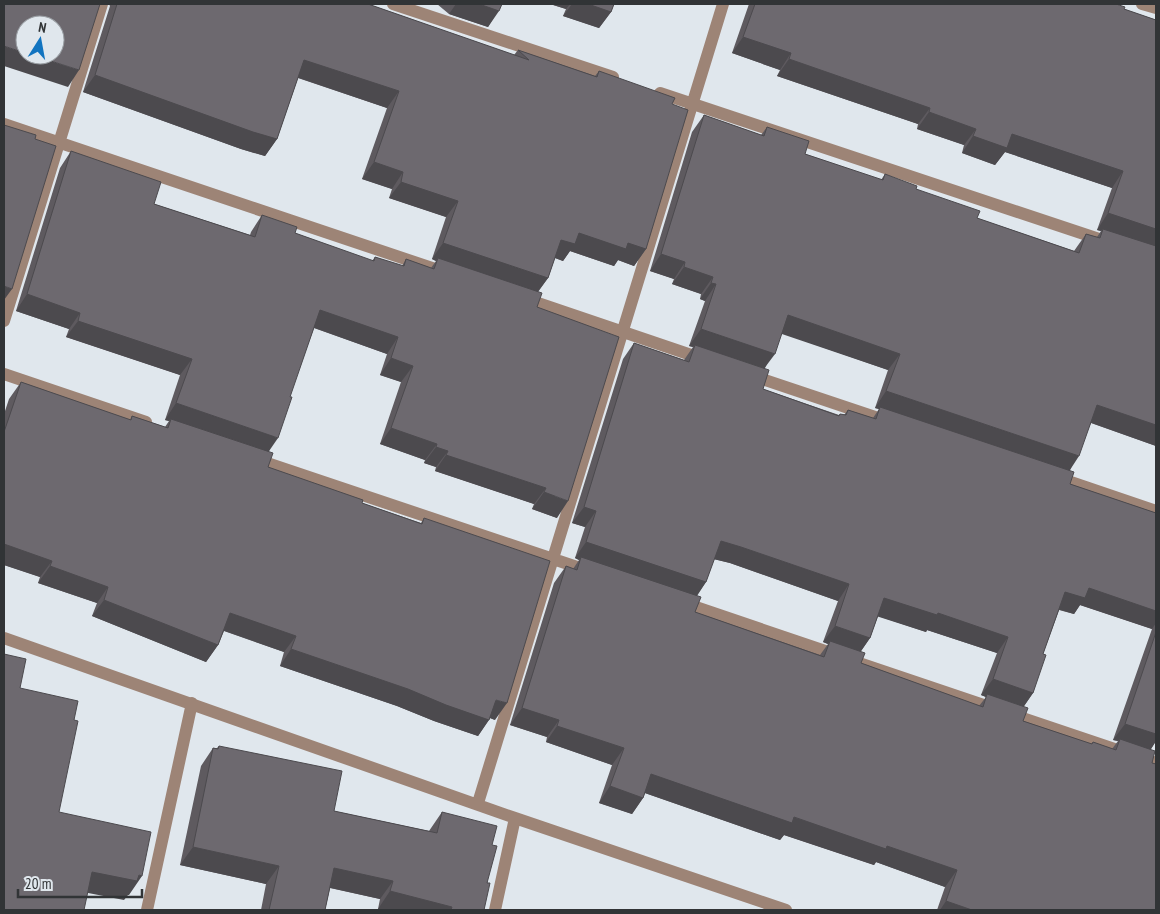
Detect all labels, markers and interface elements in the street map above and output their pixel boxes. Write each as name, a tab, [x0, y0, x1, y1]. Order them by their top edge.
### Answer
north arrow	[15, 15, 65, 65]
text: N	[37, 18, 48, 37]
scale bar	[18, 866, 141, 898]
text: 20 m	[25, 874, 51, 893]

